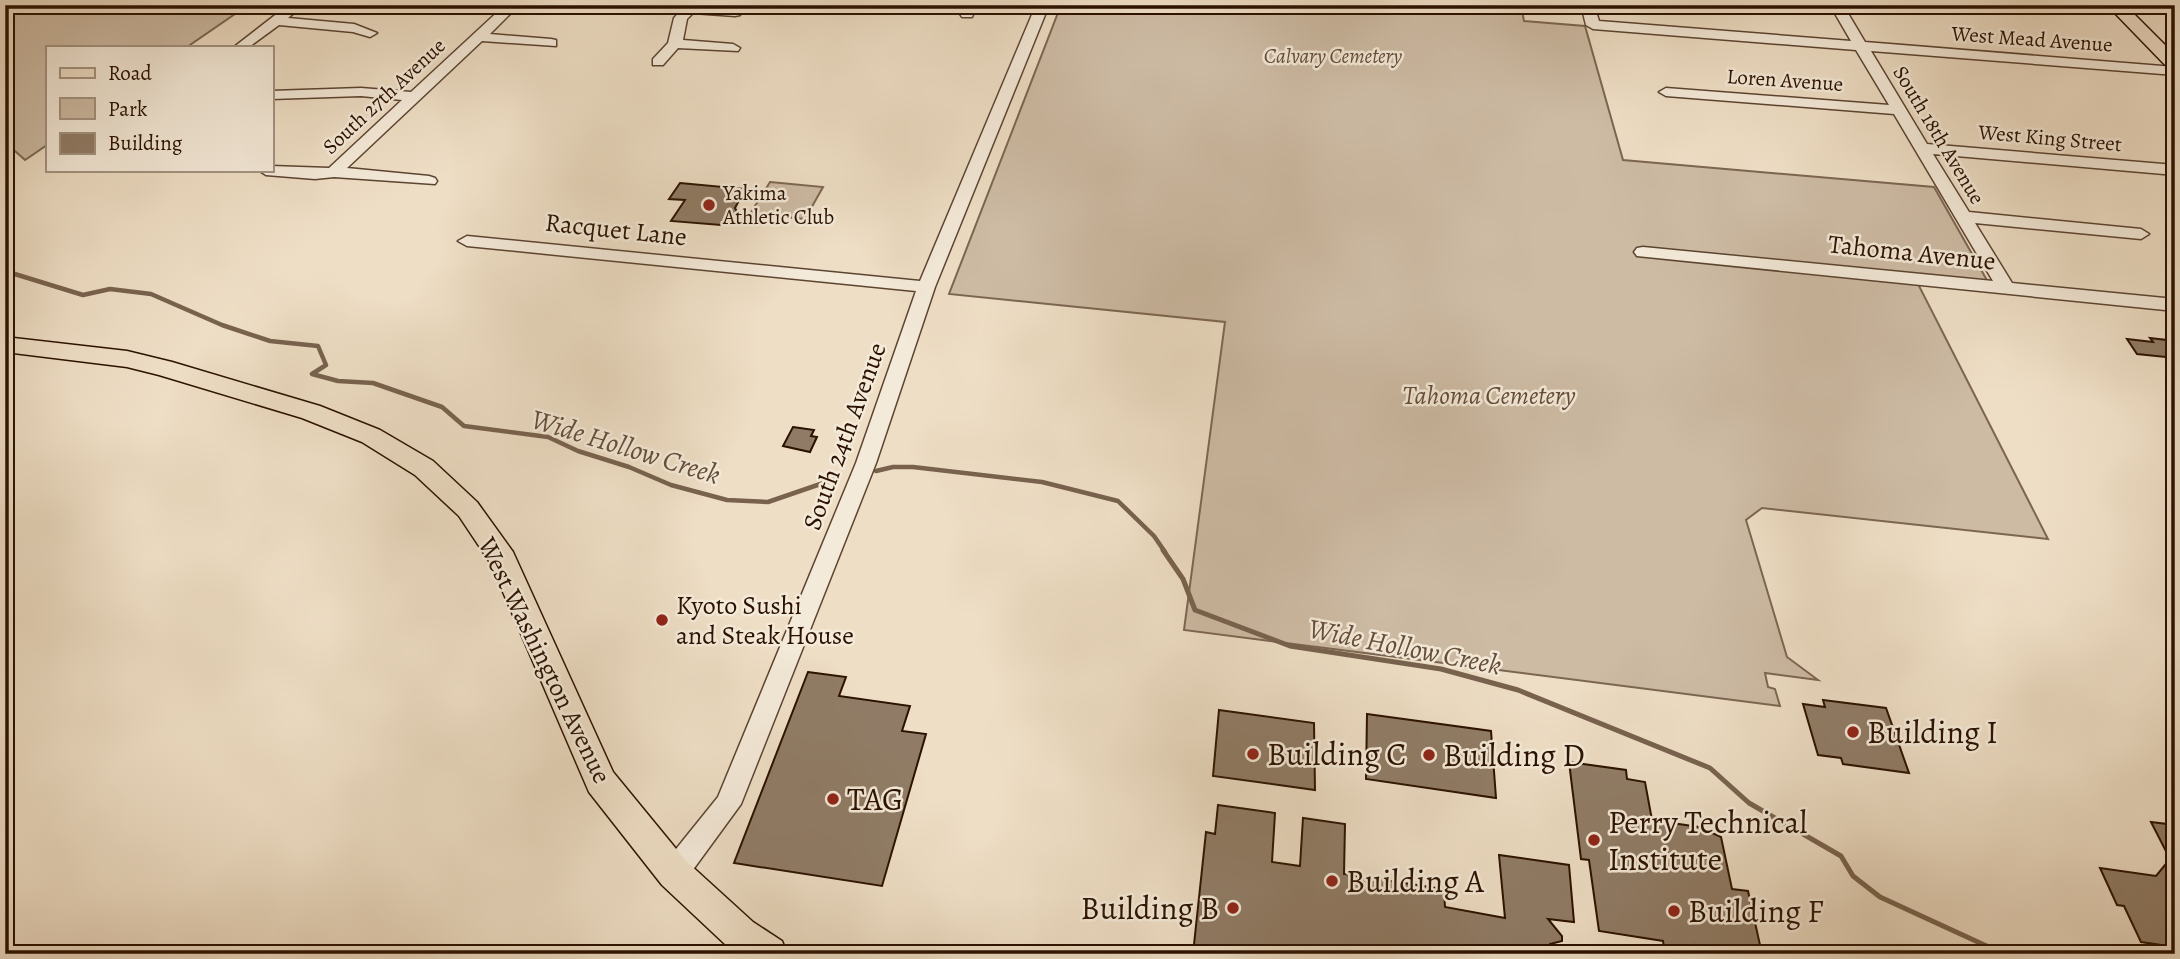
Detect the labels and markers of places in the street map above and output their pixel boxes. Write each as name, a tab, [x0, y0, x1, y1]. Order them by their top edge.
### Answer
place label: Yakima Athletic Club	[722, 179, 834, 231]
marker: Yakima Athletic Club	[701, 197, 717, 213]
place label: Kyoto Sushi and Steak House	[676, 588, 854, 653]
marker: Kyoto Sushi and Steak House	[654, 612, 670, 628]
place label: Building I	[1867, 710, 1998, 754]
marker: Building I	[1845, 724, 1861, 740]
place label: Building C	[1267, 732, 1406, 776]
place label: Building D	[1443, 733, 1585, 777]
marker: Building C	[1245, 746, 1261, 762]
marker: Building D	[1421, 747, 1437, 763]
place label: TAG	[847, 777, 903, 821]
marker: TAG	[825, 791, 841, 807]
place label: Perry Technical Institute	[1608, 800, 1807, 881]
marker: Perry Technical Institute	[1586, 832, 1602, 848]
place label: Building A	[1346, 859, 1485, 903]
marker: Building A	[1324, 873, 1340, 889]
place label: Building B	[1081, 886, 1219, 930]
place label: Building F	[1688, 889, 1824, 933]
marker: Building B	[1225, 900, 1241, 916]
marker: Building F	[1666, 903, 1682, 919]

